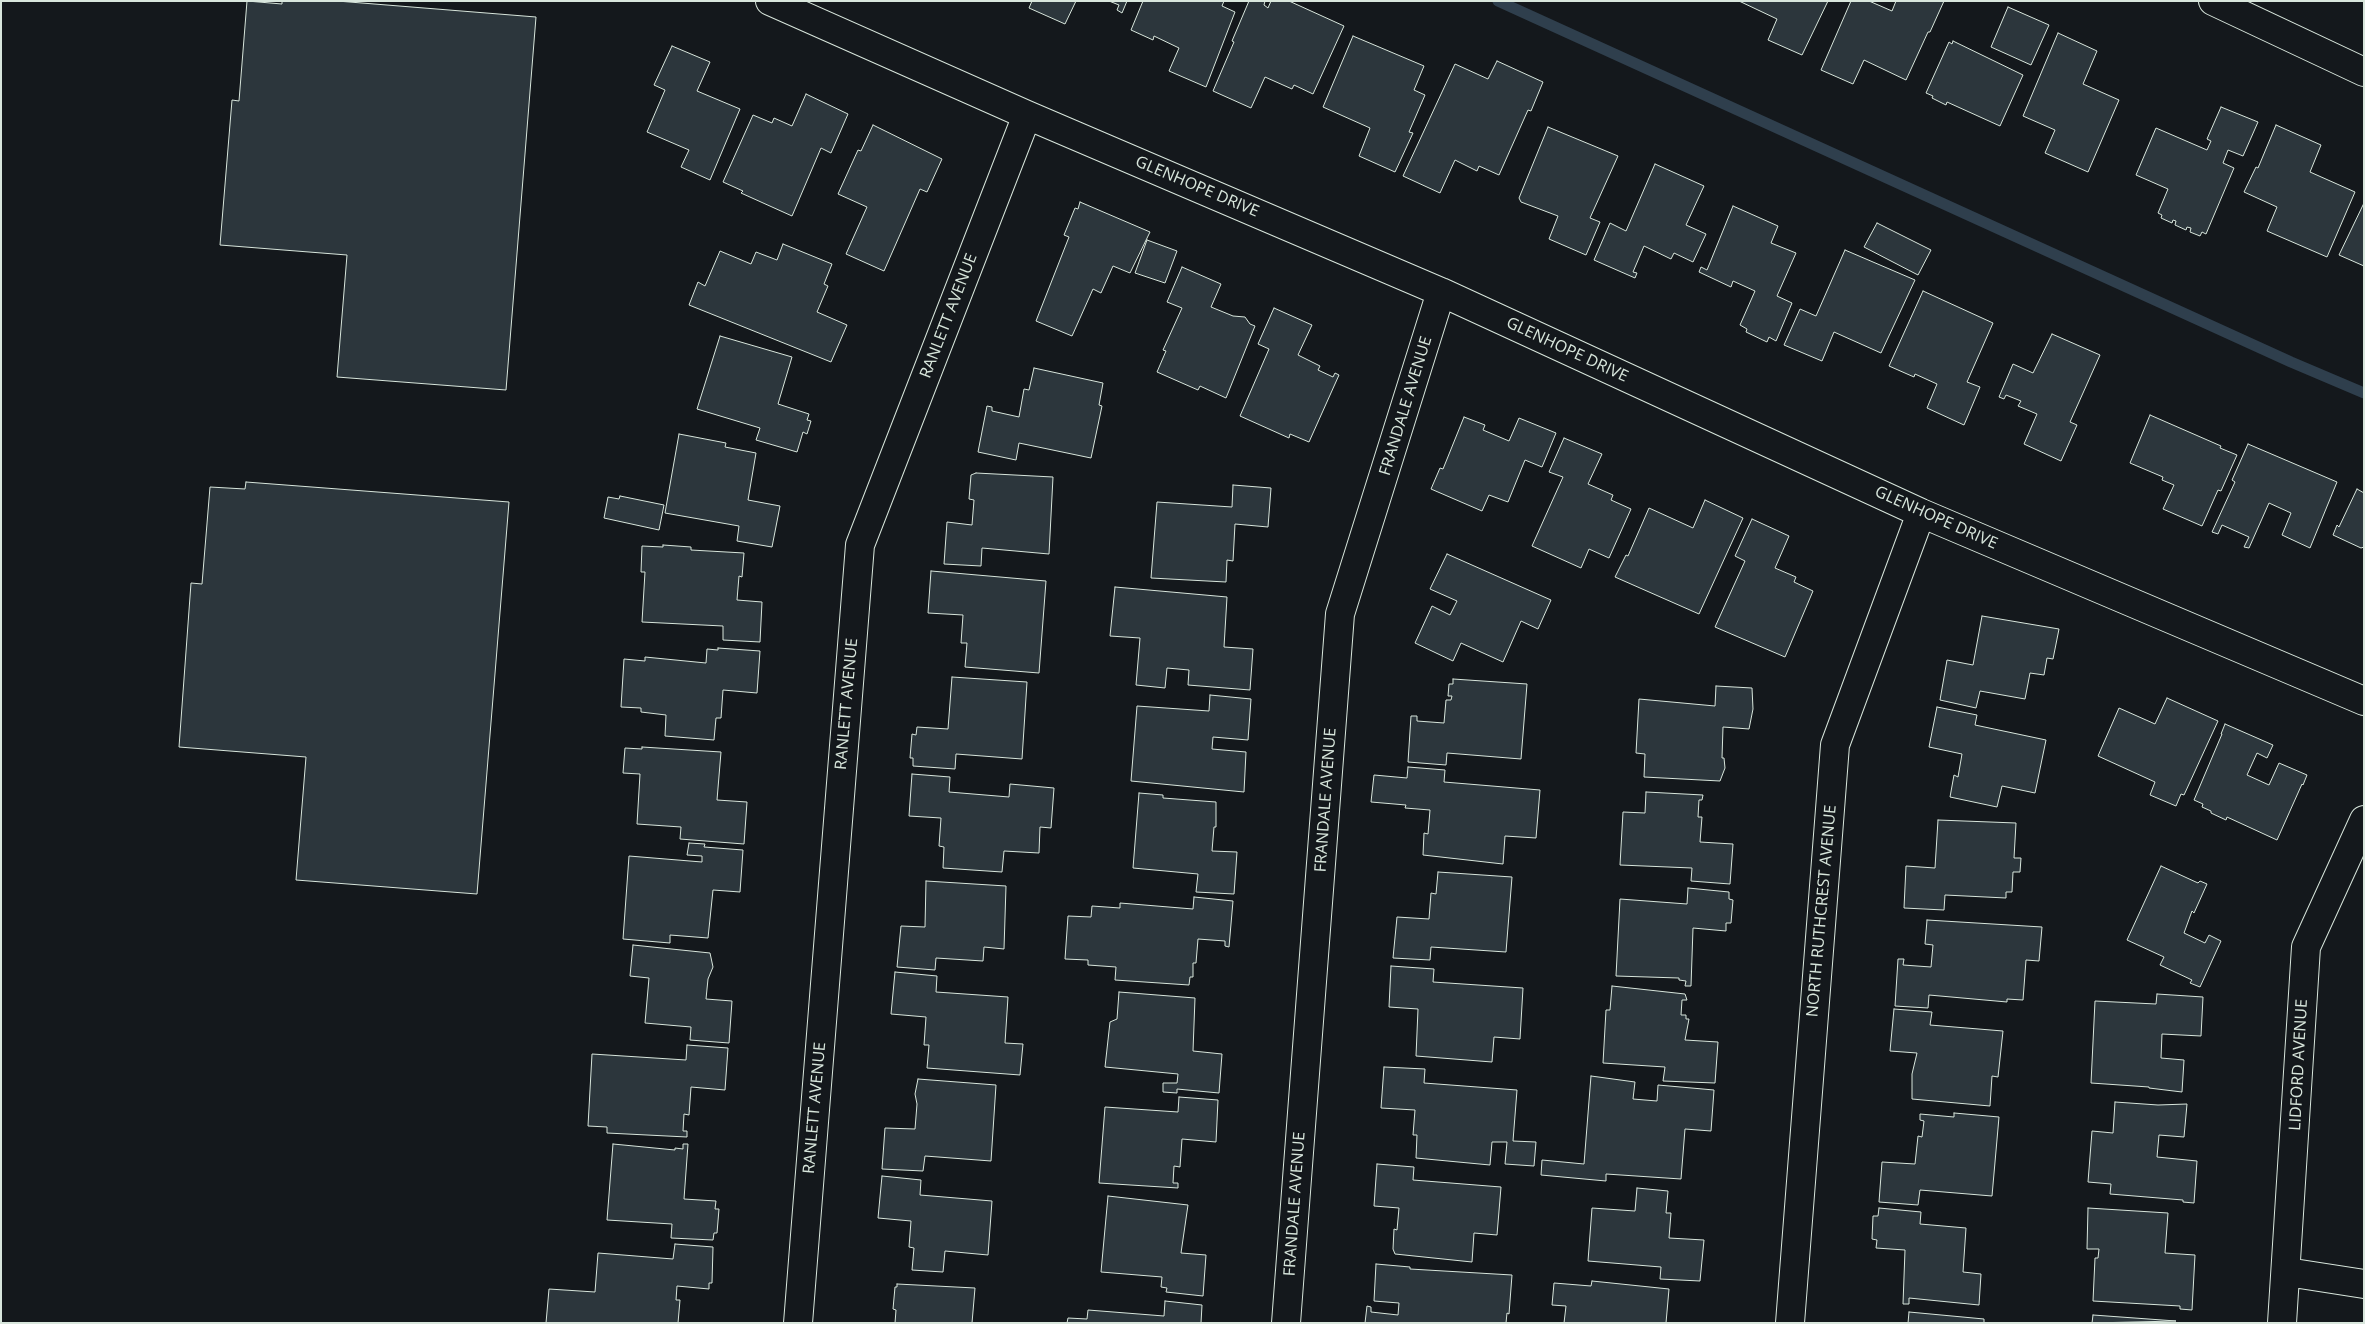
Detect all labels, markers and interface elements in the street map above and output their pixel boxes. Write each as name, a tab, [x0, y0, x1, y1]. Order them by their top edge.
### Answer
street label: GLENHOPE DRIVE	[1132, 152, 1262, 222]
street label: RANLETT AVENUE	[916, 251, 982, 381]
street label: GLENHOPE DRIVE	[1503, 313, 1631, 387]
street label: FRANDALE AVENUE	[1376, 334, 1436, 478]
street label: GLENHOPE DRIVE	[1872, 482, 2000, 554]
street label: RANLETT AVENUE	[832, 637, 862, 771]
street label: FRANDALE AVENUE	[1311, 727, 1341, 873]
street label: NORTH RUTHCREST AVENUE	[1803, 804, 1841, 1018]
street label: LIDFORD AVENUE	[2286, 999, 2312, 1131]
street label: RANLETT AVENUE	[800, 1041, 830, 1175]
street label: FRANDALE AVENUE	[1280, 1131, 1310, 1277]

